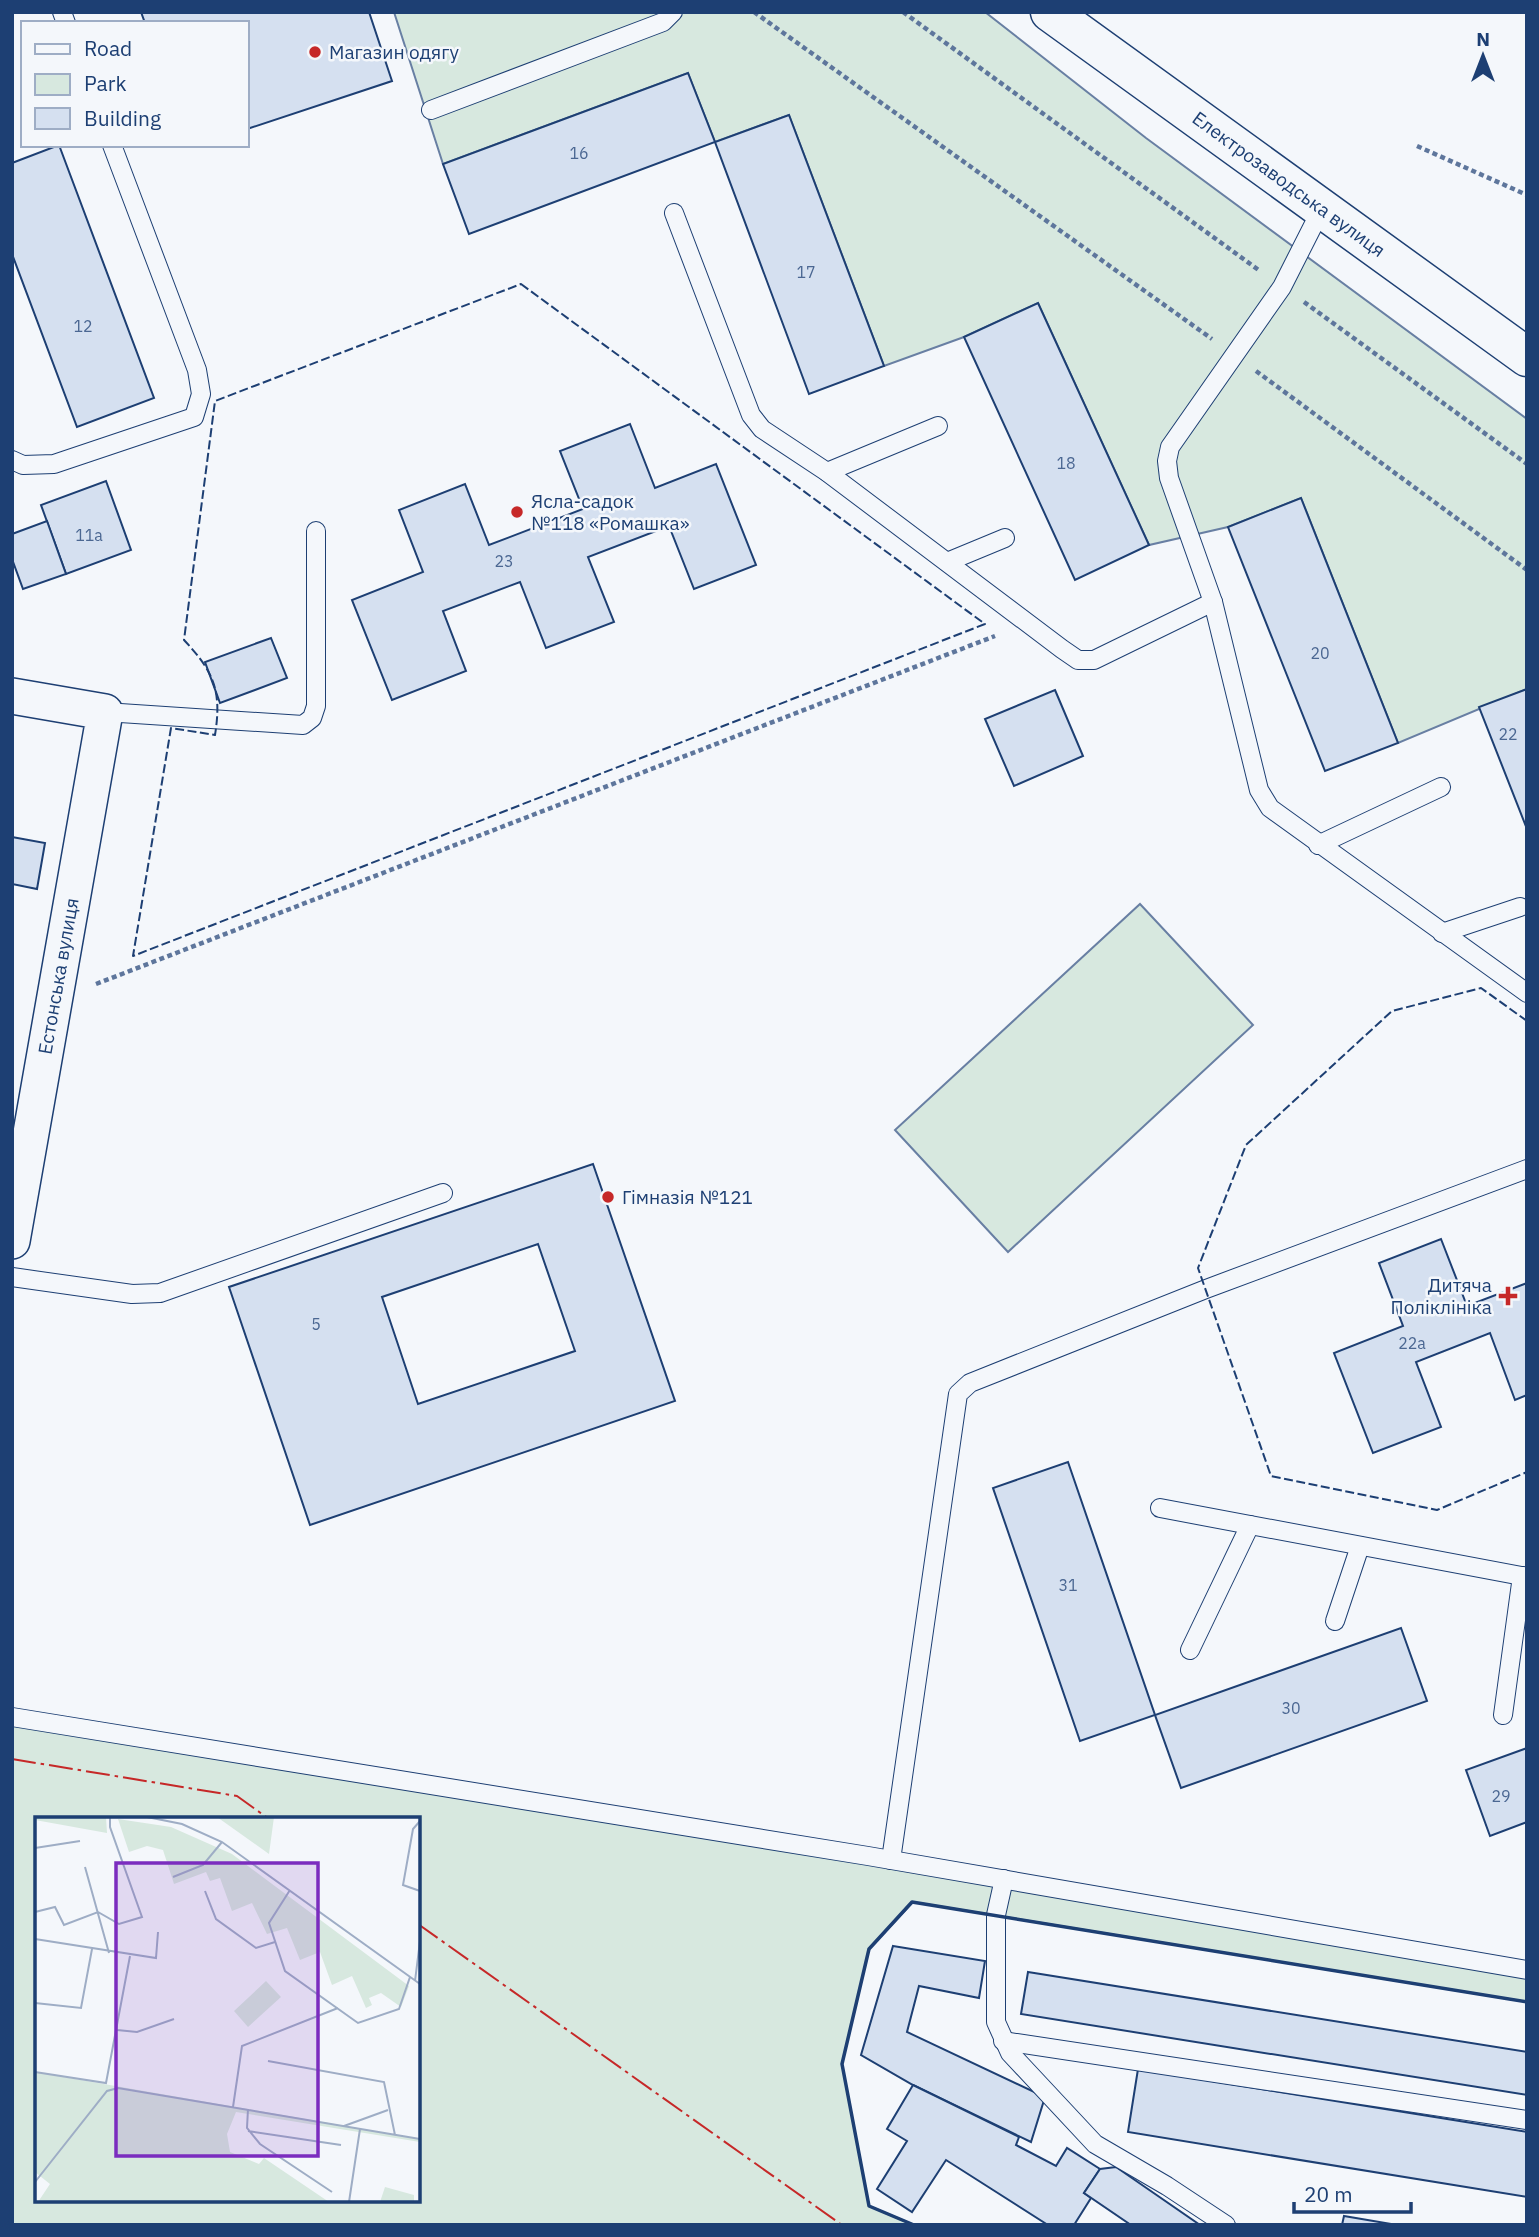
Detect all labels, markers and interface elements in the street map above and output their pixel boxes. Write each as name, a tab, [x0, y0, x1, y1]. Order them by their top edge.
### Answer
legend	[21, 21, 248, 147]
north arrow	[1448, 21, 1518, 91]
text: N	[1476, 27, 1490, 51]
text: Road	[84, 34, 132, 62]
place label: Магазин одягу	[329, 40, 460, 64]
marker: Магазин одягу	[307, 44, 323, 60]
text: Park	[84, 69, 127, 97]
text: Building	[84, 104, 161, 132]
street label: Електрозаводська вулиця	[1188, 106, 1390, 262]
house number: 16	[569, 143, 589, 163]
house number: 17	[796, 262, 816, 282]
house number: 12	[73, 316, 93, 336]
house number: 18	[1056, 453, 1076, 473]
place label: Ясла-садок №118 «Ромашка»	[531, 489, 690, 535]
marker: Ясла-садок №118 «Ромашка»	[509, 504, 525, 520]
house number: 11а	[75, 525, 103, 545]
house number: 23	[494, 551, 514, 571]
house number: 20	[1310, 643, 1330, 663]
house number: 22	[1498, 724, 1518, 744]
street label: Естонська вулиця	[32, 896, 84, 1056]
place label: Гімназія №121	[622, 1185, 753, 1209]
marker: Гімназія №121	[600, 1189, 616, 1205]
place label: Дитяча Поліклініка	[1391, 1273, 1492, 1319]
marker: Дитяча Поліклініка	[1498, 1286, 1518, 1306]
house number: 5	[311, 1314, 321, 1334]
house number: 22а	[1398, 1333, 1426, 1353]
house number: 31	[1058, 1575, 1078, 1595]
house number: 30	[1281, 1698, 1301, 1718]
house number: 29	[1491, 1786, 1511, 1806]
inset map	[35, 1817, 420, 2202]
scale bar	[1294, 2170, 1411, 2214]
text: 20 m	[1304, 2180, 1353, 2208]

